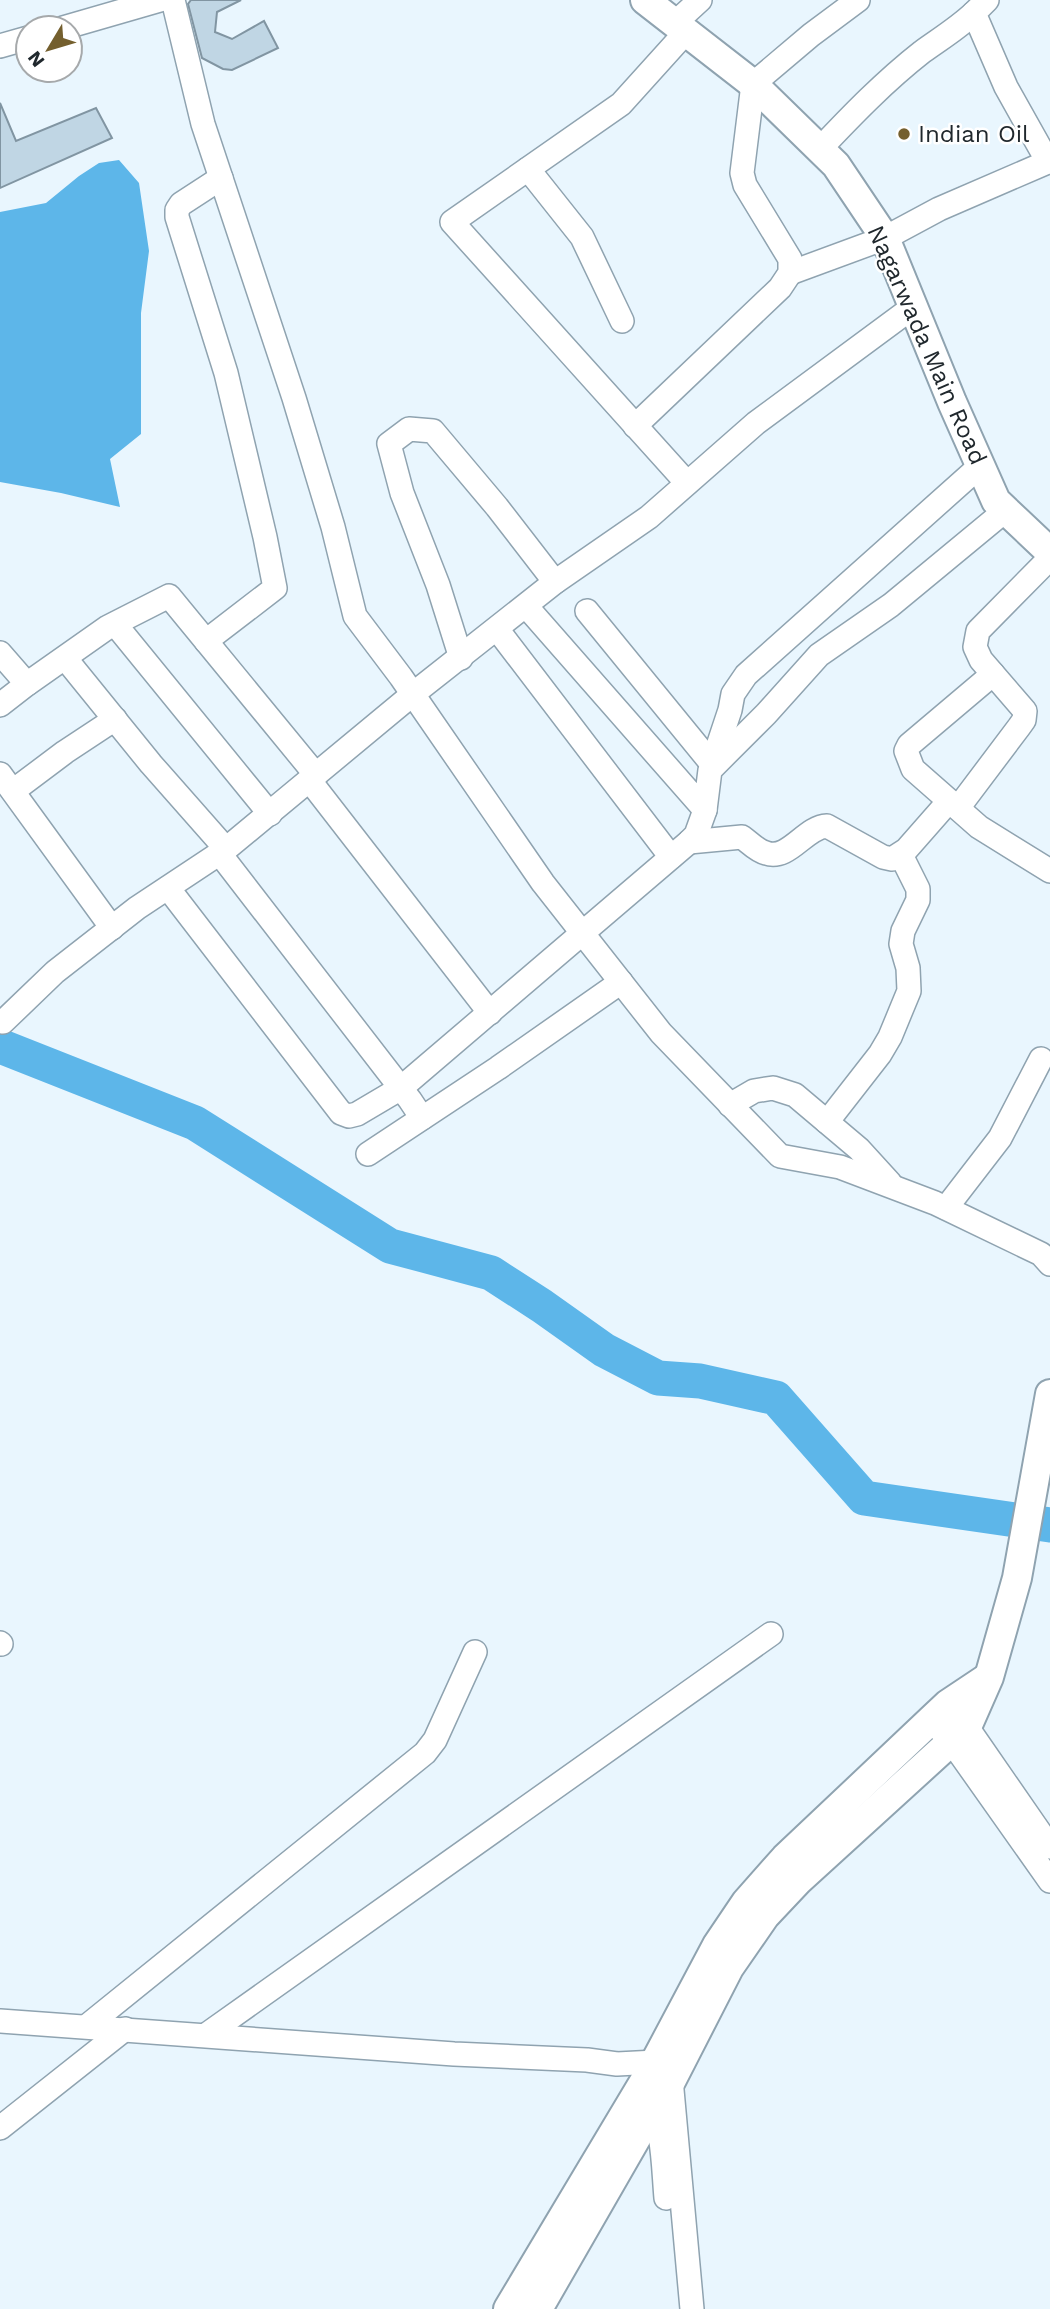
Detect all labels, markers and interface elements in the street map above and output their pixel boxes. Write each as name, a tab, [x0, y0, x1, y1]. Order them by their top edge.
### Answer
north arrow	[14, 14, 84, 84]
text: N	[23, 47, 49, 72]
place label: Indian Oil	[918, 120, 1030, 148]
marker: Indian Oil	[896, 126, 912, 142]
street label: Nagarwada Main Road	[862, 221, 992, 469]

